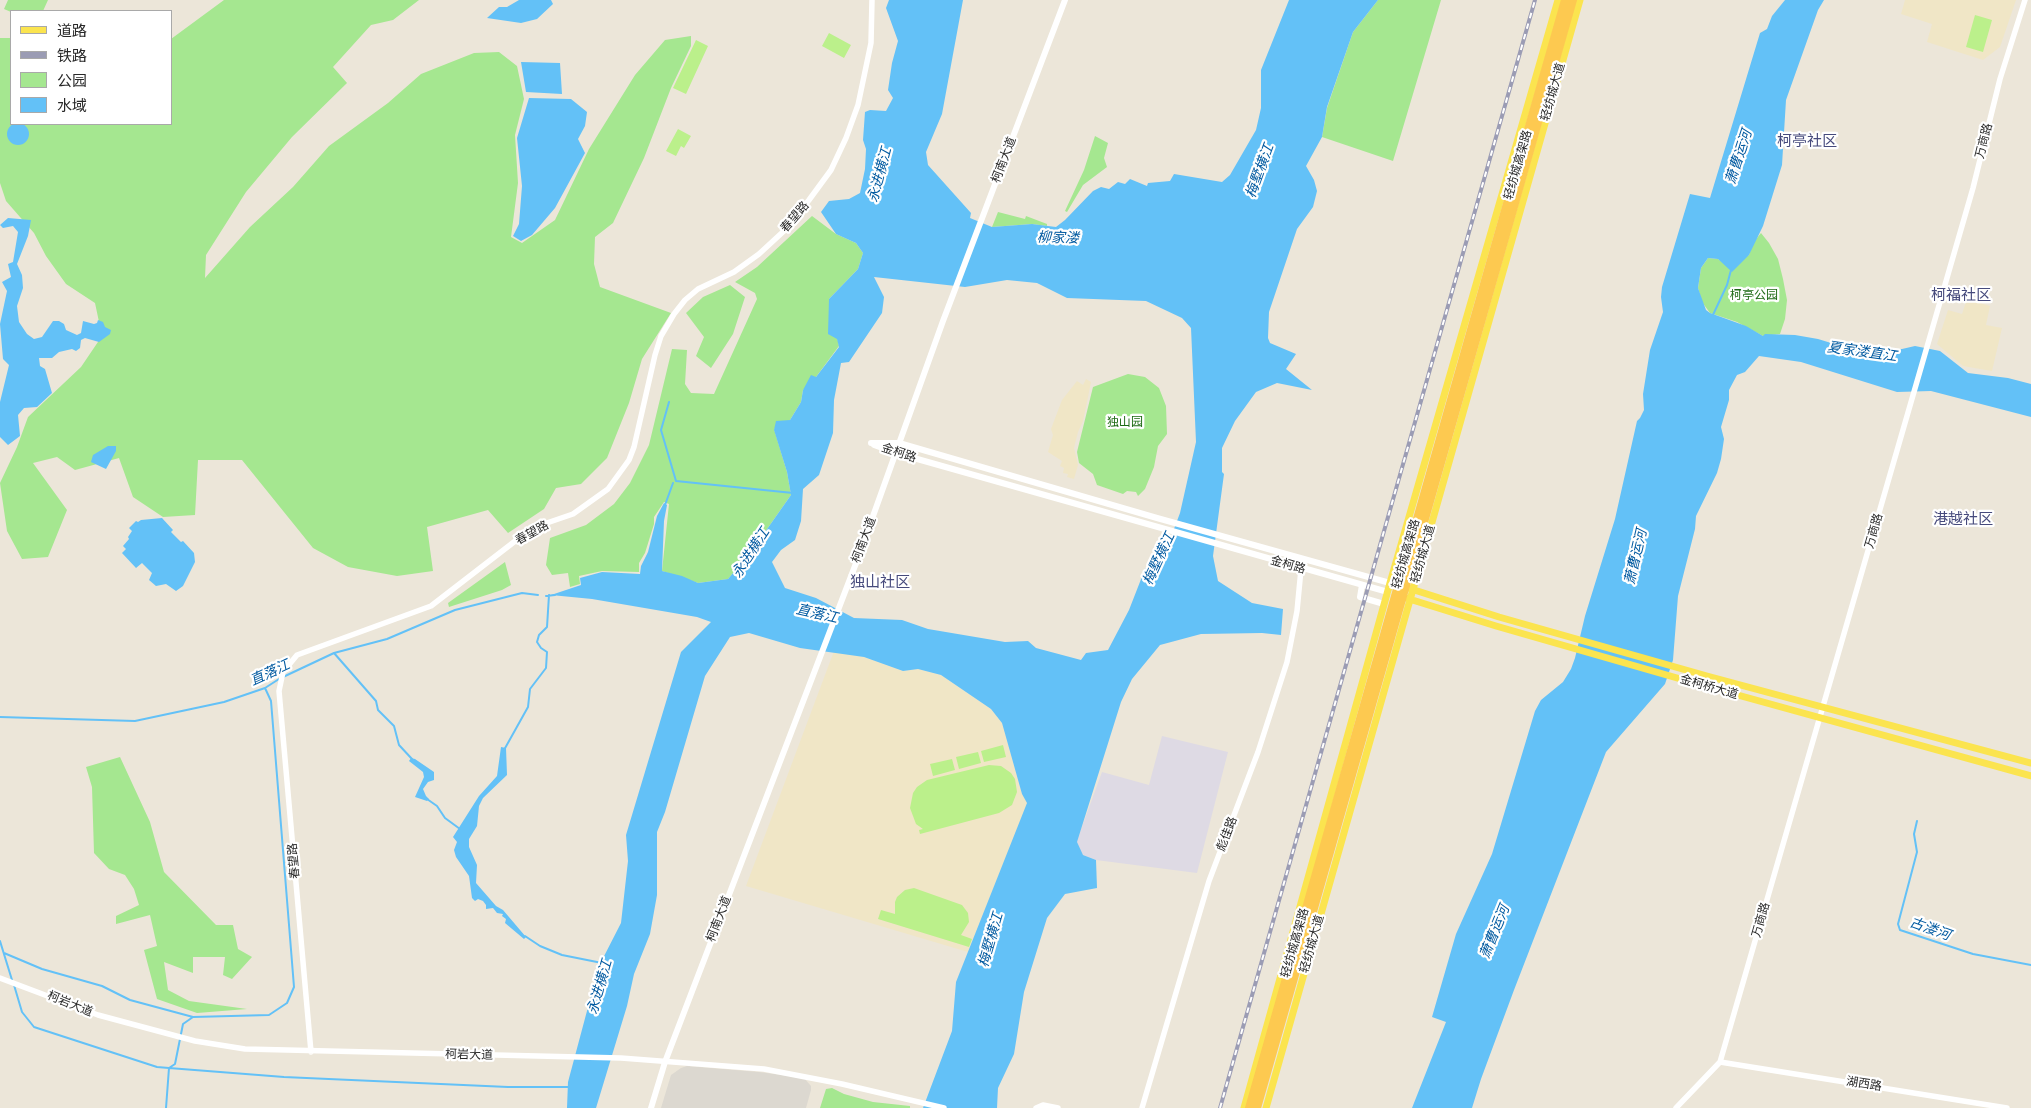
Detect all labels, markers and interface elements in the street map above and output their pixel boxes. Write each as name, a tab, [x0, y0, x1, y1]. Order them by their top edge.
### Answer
legend	[10, 10, 172, 125]
text: 道路	[57, 21, 87, 40]
text: 铁路	[57, 46, 87, 65]
street label: 轻纺城大道	[1538, 61, 1568, 123]
text: 公园	[57, 71, 87, 90]
text: 水域	[57, 96, 87, 115]
street label: 万商路	[1973, 122, 1995, 160]
street label: 轻纺城高架路	[1501, 128, 1535, 202]
water label: 萧曹运河	[1722, 128, 1756, 186]
district label: 柯亭社区	[1777, 133, 1837, 151]
street label: 柯南大道	[989, 135, 1019, 185]
water label: 梅墅横江	[1243, 142, 1277, 200]
water label: 永进横江	[865, 146, 895, 204]
street label: 春望路	[778, 199, 812, 235]
water label: 柳家溇	[1037, 229, 1079, 247]
district label: 柯福社区	[1931, 287, 1991, 305]
park label: 柯亭公园	[1730, 288, 1778, 302]
water label: 夏家溇直江	[1826, 339, 1898, 365]
park label: 独山园	[1107, 415, 1143, 429]
street label: 金柯路	[880, 441, 918, 465]
district label: 港越社区	[1933, 511, 1993, 529]
street label: 万商路	[1862, 512, 1886, 550]
street label: 柯南大道	[849, 515, 879, 565]
street label: 轻纺城高架路	[1389, 517, 1423, 591]
street label: 春望路	[513, 518, 551, 548]
street label: 轻纺城大道	[1408, 523, 1438, 585]
water label: 永进横江	[729, 525, 773, 581]
water label: 萧曹运河	[1622, 528, 1650, 586]
water label: 梅墅横江	[1140, 530, 1178, 588]
street label: 金柯路	[1269, 553, 1307, 577]
district label: 独山社区	[850, 574, 910, 592]
water label: 直落江	[795, 601, 839, 627]
water label: 直落江	[247, 657, 293, 689]
street label: 金柯桥大道	[1678, 672, 1740, 702]
street label: 彪佳路	[1214, 815, 1240, 853]
street label: 春望路	[285, 842, 303, 880]
street label: 柯南大道	[704, 894, 734, 944]
street label: 万商路	[1749, 901, 1773, 939]
water label: 萧曹运河	[1477, 903, 1513, 961]
street label: 轻纺城高架路	[1278, 906, 1312, 980]
water label: 梅墅横江	[975, 911, 1007, 969]
street label: 轻纺城大道	[1297, 913, 1327, 975]
water label: 古溇河	[1907, 914, 1953, 944]
water label: 永进横江	[584, 958, 616, 1016]
street label: 柯岩大道	[45, 988, 95, 1020]
street label: 柯岩大道	[445, 1047, 493, 1063]
street label: 湖西路	[1845, 1074, 1883, 1094]

